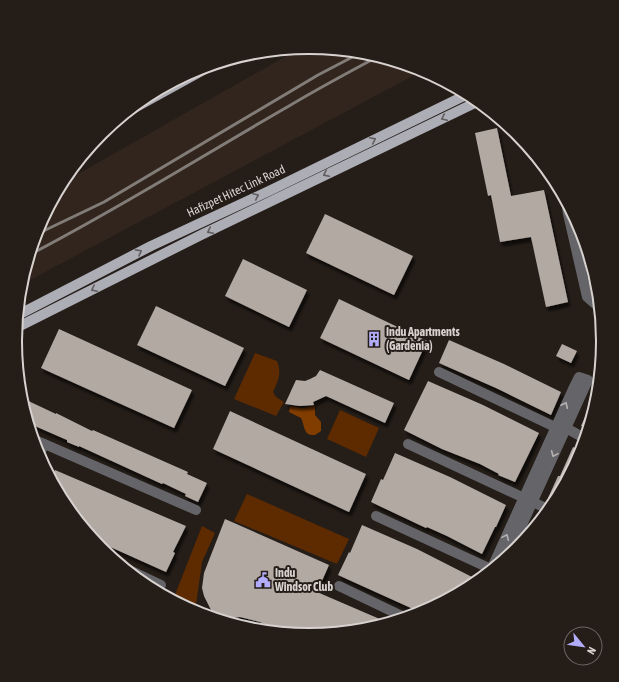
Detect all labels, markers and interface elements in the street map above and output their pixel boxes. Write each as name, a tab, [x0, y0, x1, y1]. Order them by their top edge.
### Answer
one-way arrow	[440, 113, 448, 121]
one-way arrow	[369, 137, 377, 144]
street label: Hafizpet Hitec Link Road	[185, 162, 287, 220]
one-way arrow	[323, 169, 331, 176]
one-way arrow	[252, 193, 260, 201]
one-way arrow	[206, 226, 214, 234]
one-way arrow	[135, 249, 142, 257]
one-way arrow	[90, 284, 98, 292]
place label: Indu Apartments (Gardenia)	[386, 325, 460, 353]
building icon: Indu Apartments (Gardenia)	[365, 330, 383, 348]
one-way arrow	[560, 402, 568, 410]
one-way arrow	[551, 450, 559, 457]
one-way arrow	[501, 533, 509, 540]
place label: Indu Windsor Club	[274, 566, 333, 594]
public building icon: Indu Windsor Club	[254, 571, 272, 589]
north arrow	[563, 626, 603, 666]
text: N	[585, 645, 599, 657]

